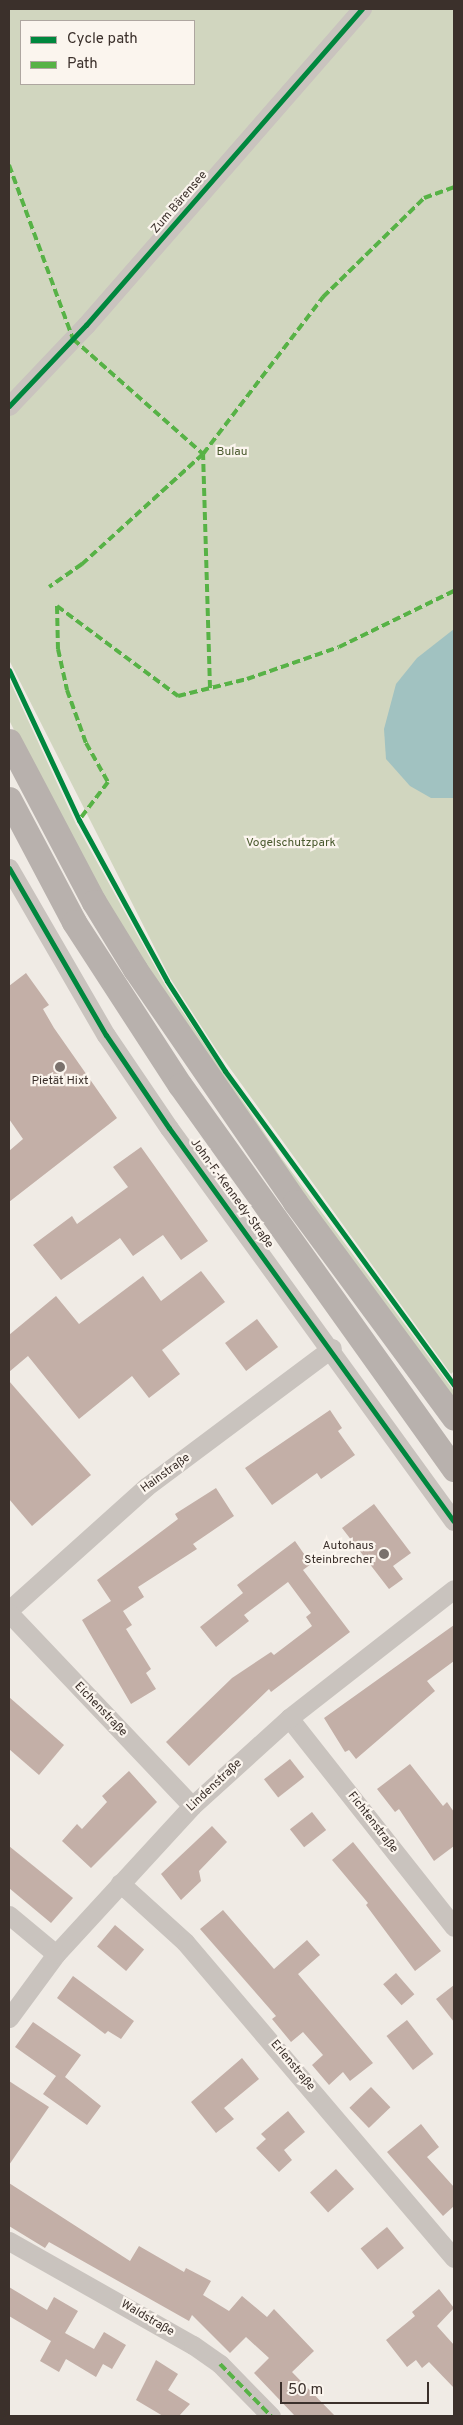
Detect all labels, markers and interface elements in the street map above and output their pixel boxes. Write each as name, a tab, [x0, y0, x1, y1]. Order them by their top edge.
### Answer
legend	[20, 20, 195, 85]
text: Cycle path	[67, 30, 138, 49]
text: Path	[67, 55, 98, 74]
street label: Zum Bärensee	[149, 169, 211, 237]
park label: Bulau	[217, 446, 247, 460]
park label: Vogelschutzpark	[246, 837, 336, 851]
marker: Pietät Hixt	[54, 1061, 66, 1073]
place label: Pietät Hixt	[31, 1075, 89, 1089]
street label: John-F.-Kennedy-Straße	[186, 1136, 276, 1252]
street label: Hainstraße	[138, 1451, 194, 1497]
place label: Autohaus Steinbrecher	[304, 1540, 374, 1568]
marker: Autohaus Steinbrecher	[378, 1548, 390, 1560]
street label: Eichenstraße	[71, 1680, 129, 1740]
street label: Lindenstraße	[184, 1757, 246, 1815]
street label: Fichtenstraße	[344, 1790, 400, 1856]
street label: Erlenstraße	[267, 2038, 317, 2094]
street label: Waldstraße	[118, 2298, 176, 2340]
scale bar	[283, 2372, 432, 2404]
text: 50 m	[288, 2381, 323, 2400]

